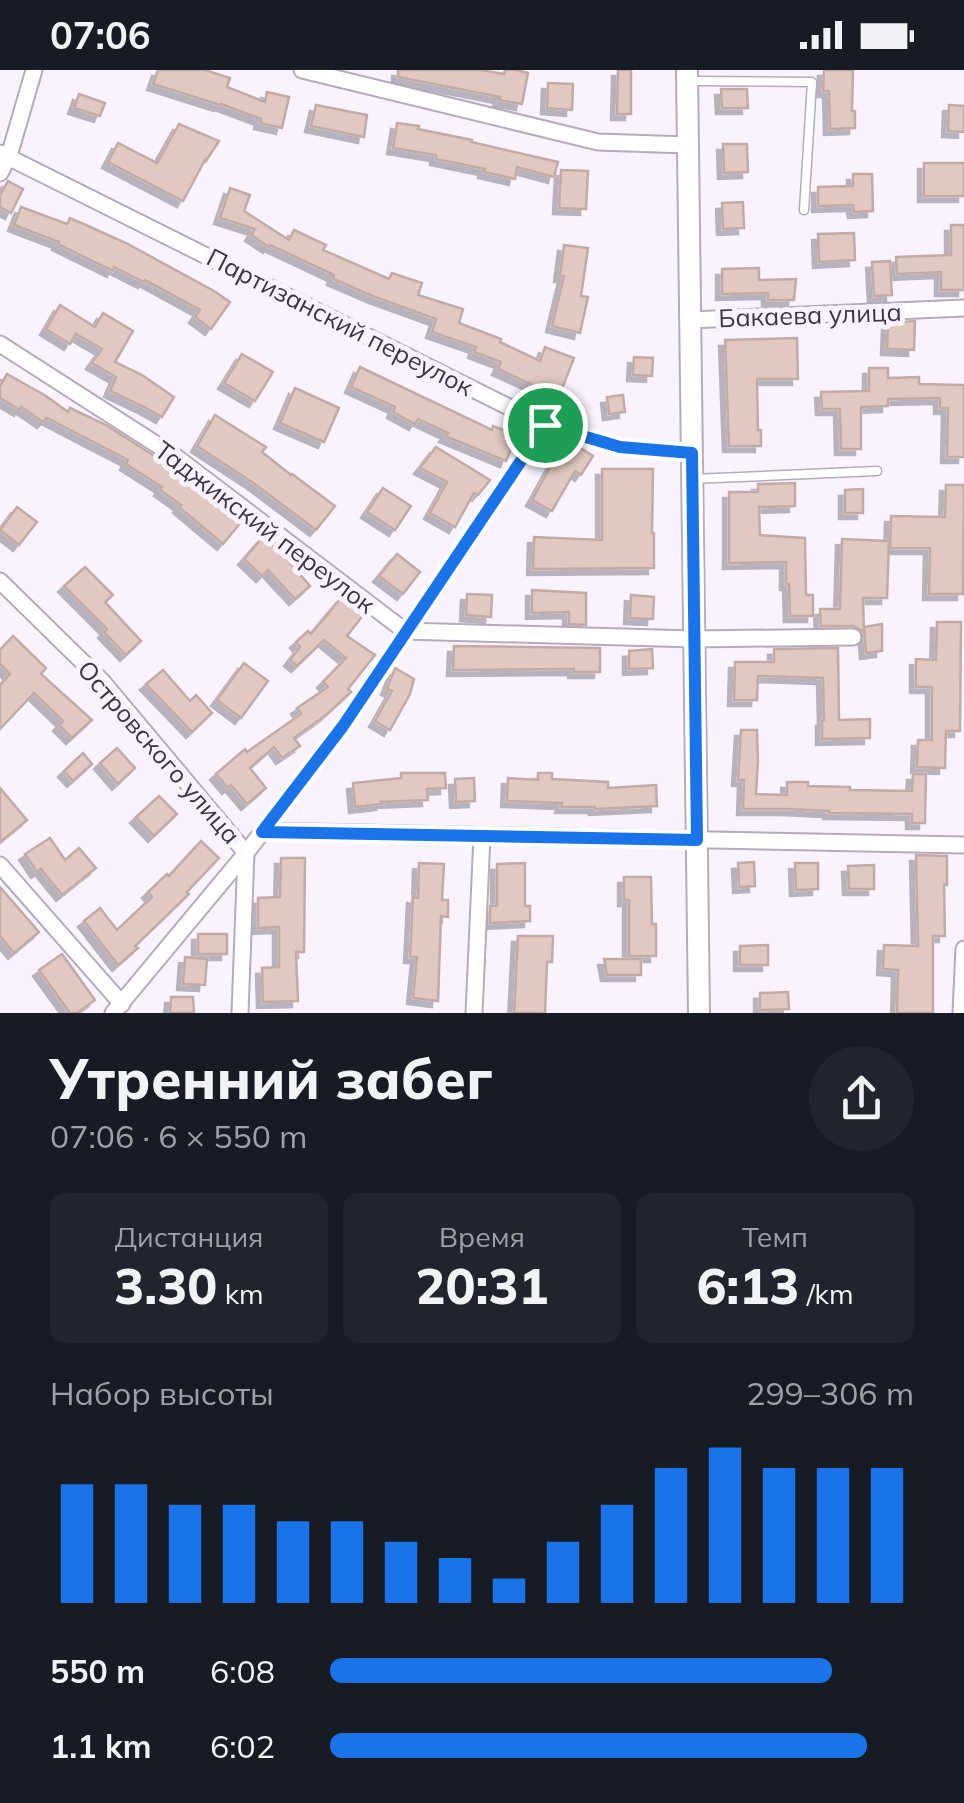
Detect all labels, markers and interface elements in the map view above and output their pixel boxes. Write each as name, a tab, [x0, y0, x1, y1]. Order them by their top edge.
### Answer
text: 07:06	[50, 11, 151, 59]
street label: Партизанский переулок	[202, 241, 479, 402]
street label: Бакаева улица	[718, 296, 902, 333]
pin	[503, 383, 588, 468]
icon: arrive	[518, 398, 573, 453]
street label: Таджикский переулок	[149, 434, 382, 620]
street label: Островского улица	[71, 654, 247, 850]
text: Утренний забег	[50, 1044, 493, 1113]
button: share	[809, 1046, 914, 1151]
text: 07:06 · 6 × 550 m	[50, 1116, 307, 1156]
text: Дистанция	[115, 1219, 263, 1254]
text: Время	[439, 1219, 525, 1254]
text: Темп	[742, 1219, 808, 1254]
text: 3.30	[114, 1254, 217, 1317]
text: 20:31	[416, 1254, 549, 1317]
text: 6:13	[696, 1254, 799, 1317]
text: km	[217, 1276, 264, 1311]
text: /km	[799, 1276, 854, 1311]
text: Набор высоты	[50, 1373, 274, 1413]
text: 299–306 m	[746, 1373, 914, 1413]
text: 550 m	[50, 1651, 145, 1691]
text: 6:08	[210, 1651, 275, 1691]
text: 1.1 km	[50, 1726, 152, 1766]
text: 6:02	[210, 1726, 275, 1766]

